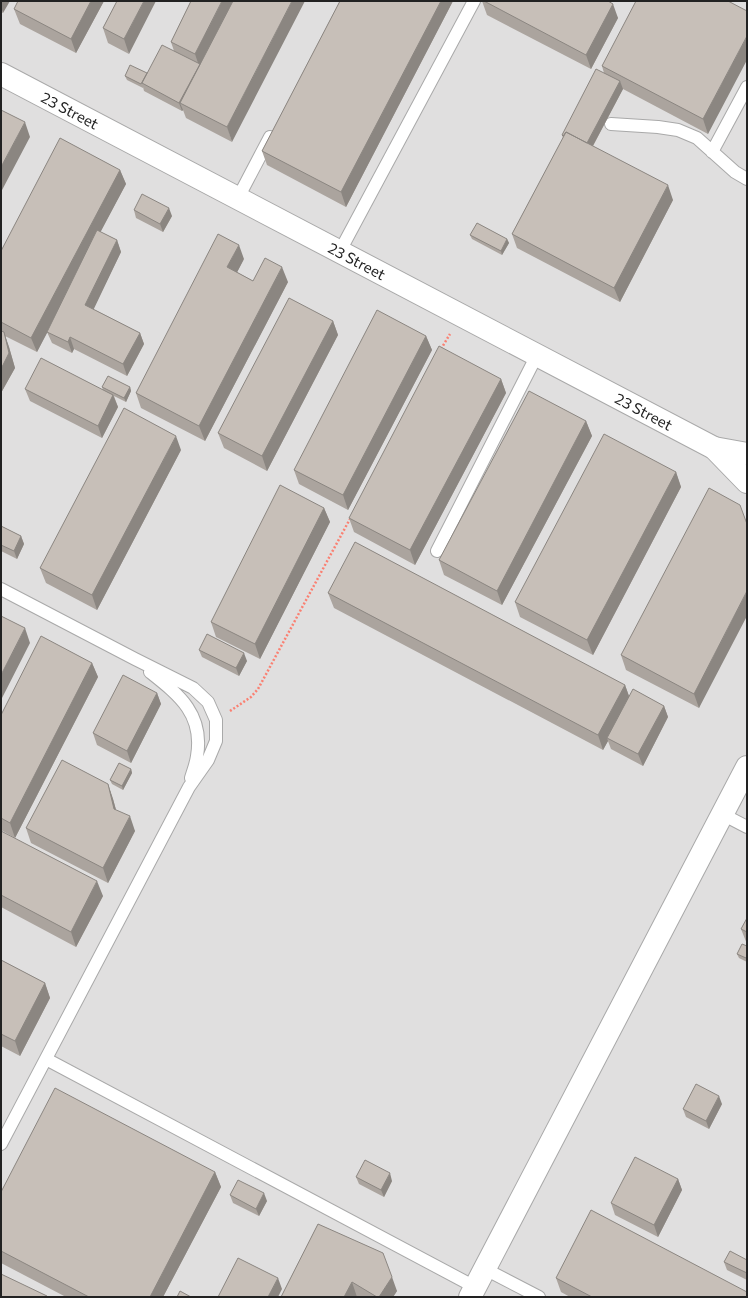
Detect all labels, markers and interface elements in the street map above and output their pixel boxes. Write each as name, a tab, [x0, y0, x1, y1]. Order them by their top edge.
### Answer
street label: 23 Street	[38, 88, 102, 133]
street label: 23 Street	[325, 238, 389, 283]
street label: 23 Street	[612, 389, 676, 434]

